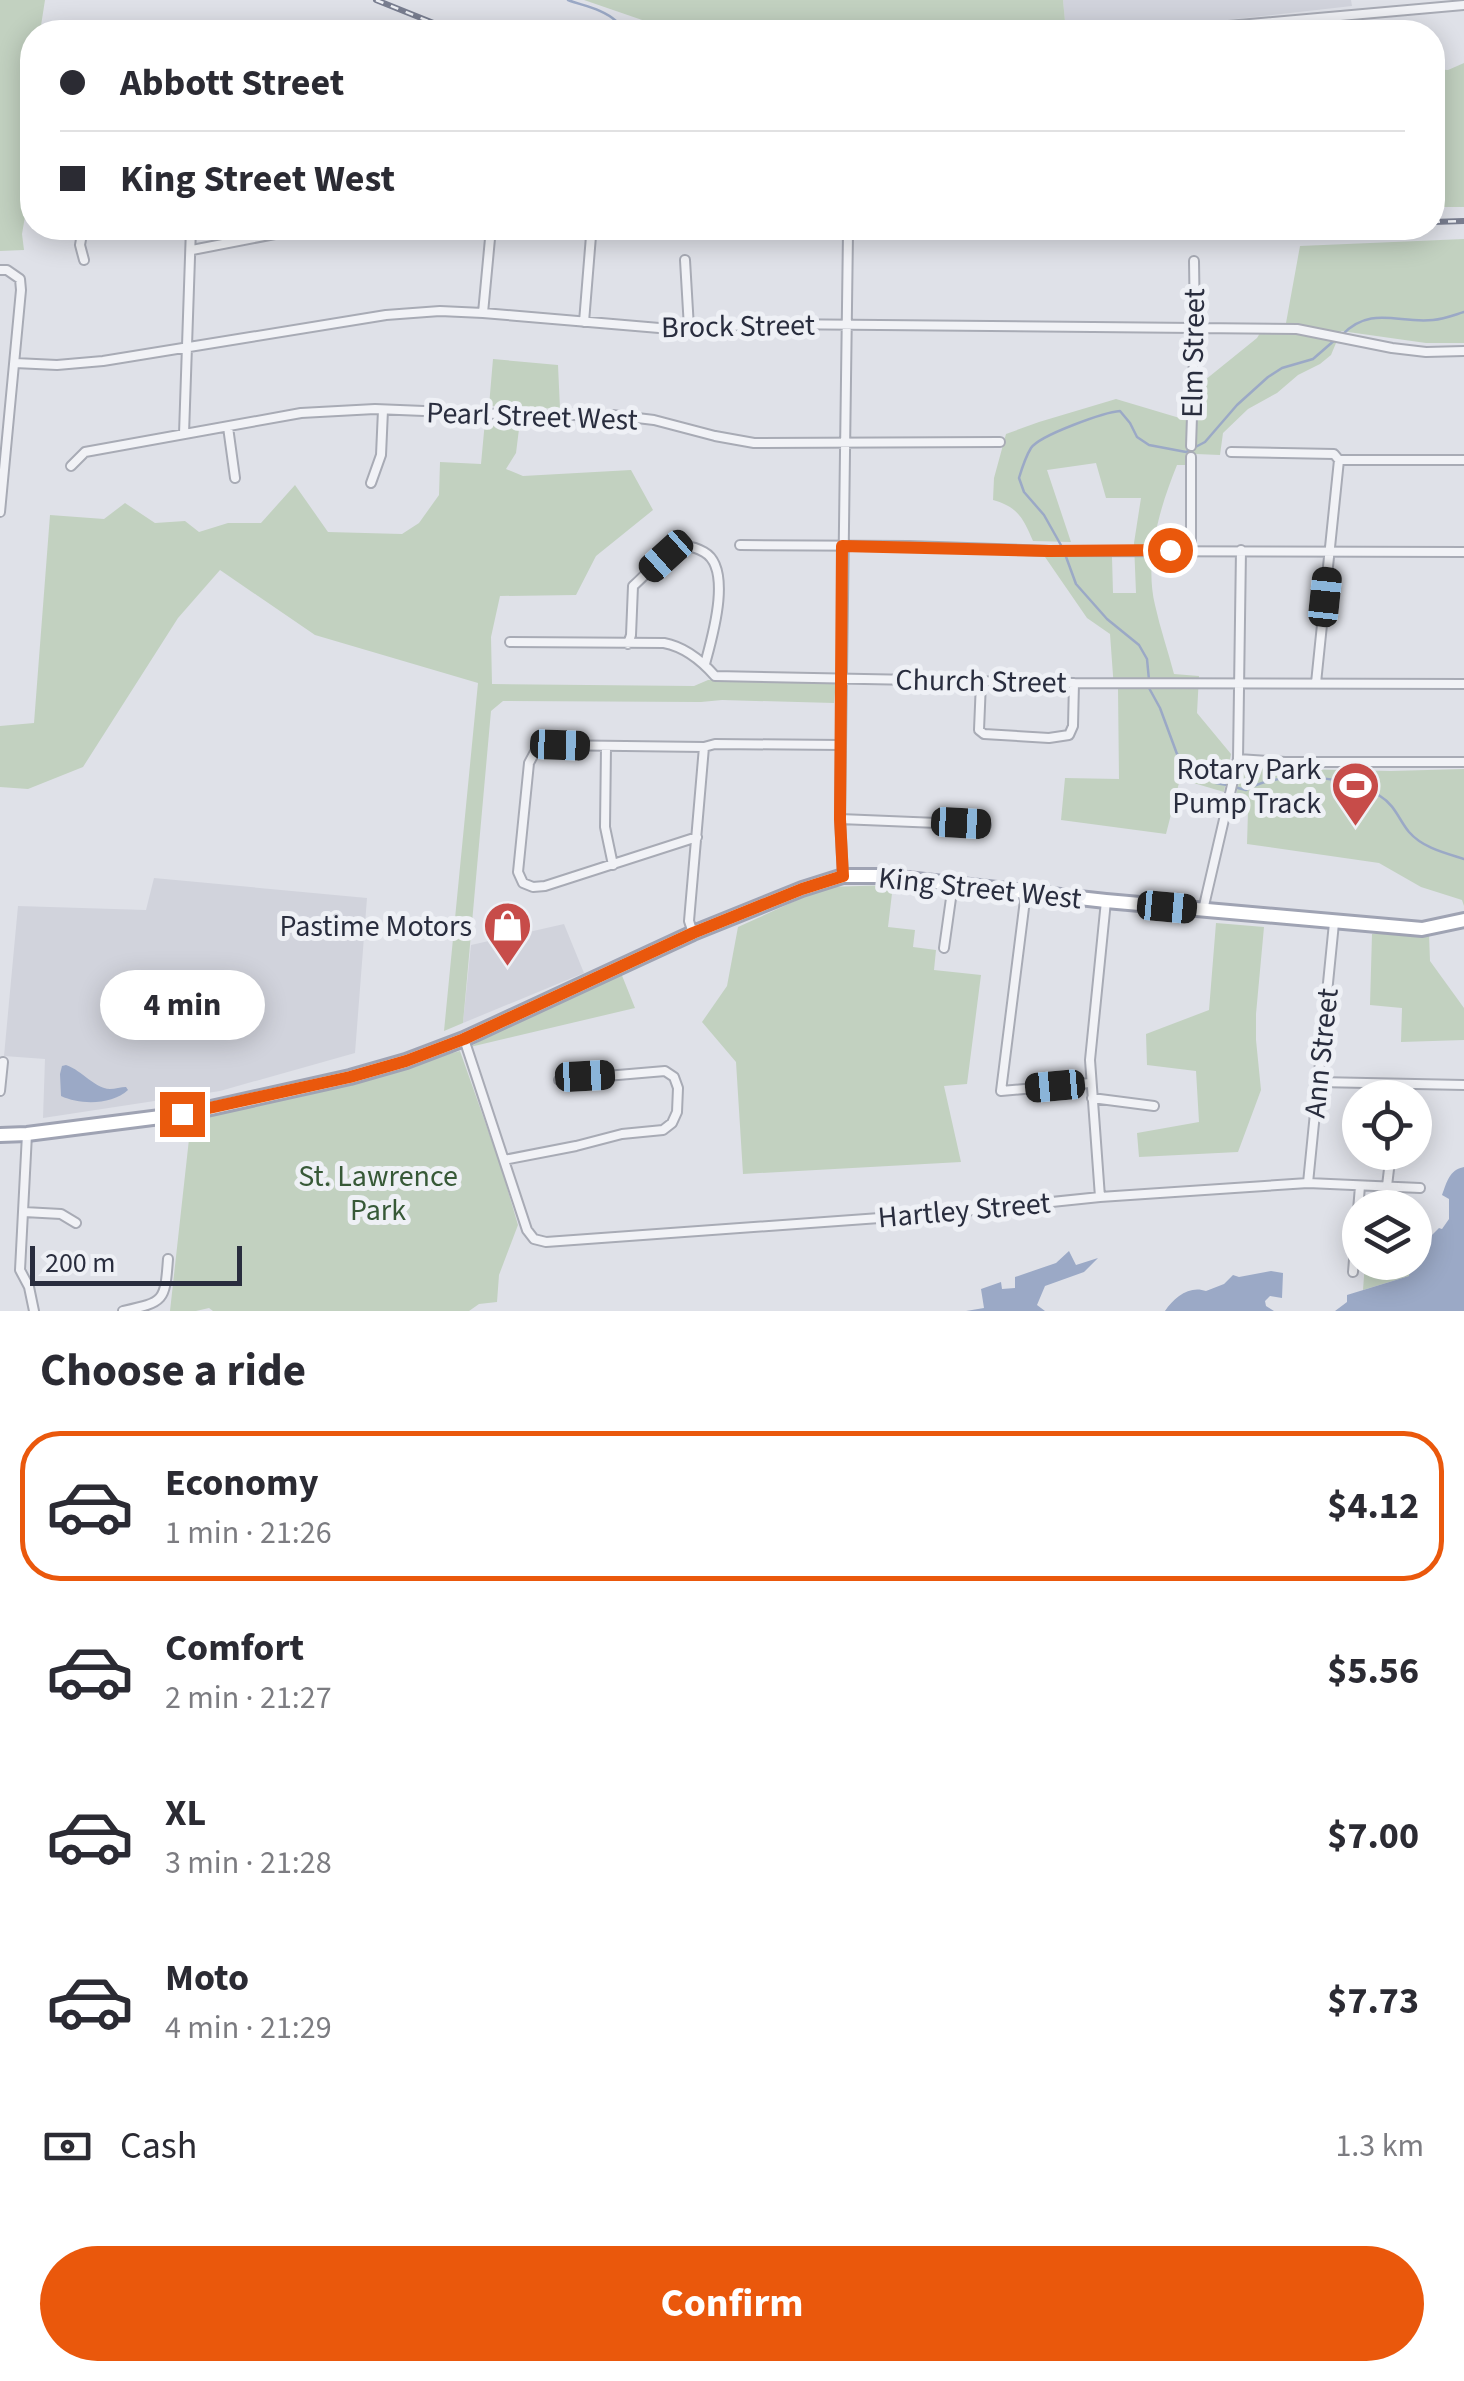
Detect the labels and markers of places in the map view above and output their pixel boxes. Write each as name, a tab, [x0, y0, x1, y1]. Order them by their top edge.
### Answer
place label: Rotary Park Pump Track	[1172, 748, 1321, 825]
sports icon: Rotary Park Pump Track	[1330, 760, 1382, 828]
shop icon: Pastime Motors	[481, 900, 533, 968]
place label: Pastime Motors	[280, 905, 472, 948]

